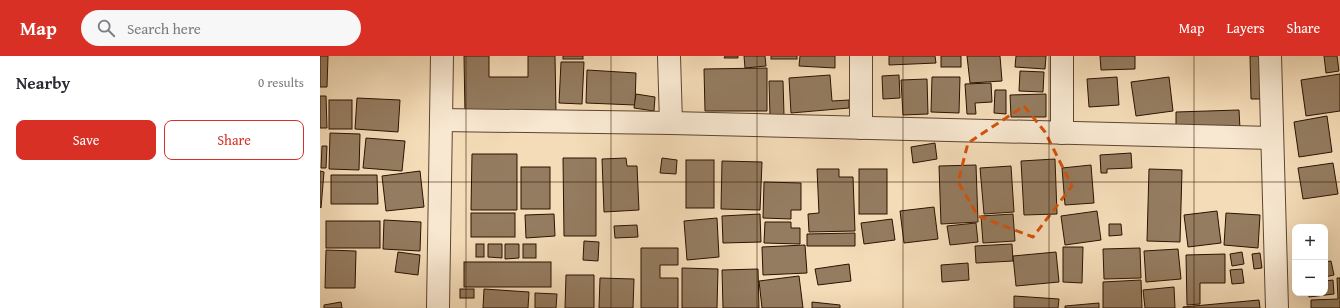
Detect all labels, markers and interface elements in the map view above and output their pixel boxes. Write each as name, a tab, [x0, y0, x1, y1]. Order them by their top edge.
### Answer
search box	[81, 10, 361, 46]
text: Map	[20, 14, 57, 42]
icon: search	[95, 17, 117, 39]
text: Search here	[127, 18, 201, 39]
text: Map	[1179, 18, 1205, 38]
text: Layers	[1227, 18, 1265, 38]
text: Share	[1287, 18, 1320, 38]
text: Nearby	[16, 70, 70, 95]
text: 0 results	[258, 73, 304, 92]
button: Save	[16, 120, 156, 160]
button: Share	[164, 120, 304, 160]
map controls	[1292, 224, 1328, 296]
button: +	[1292, 224, 1328, 260]
button: −	[1292, 260, 1328, 296]

